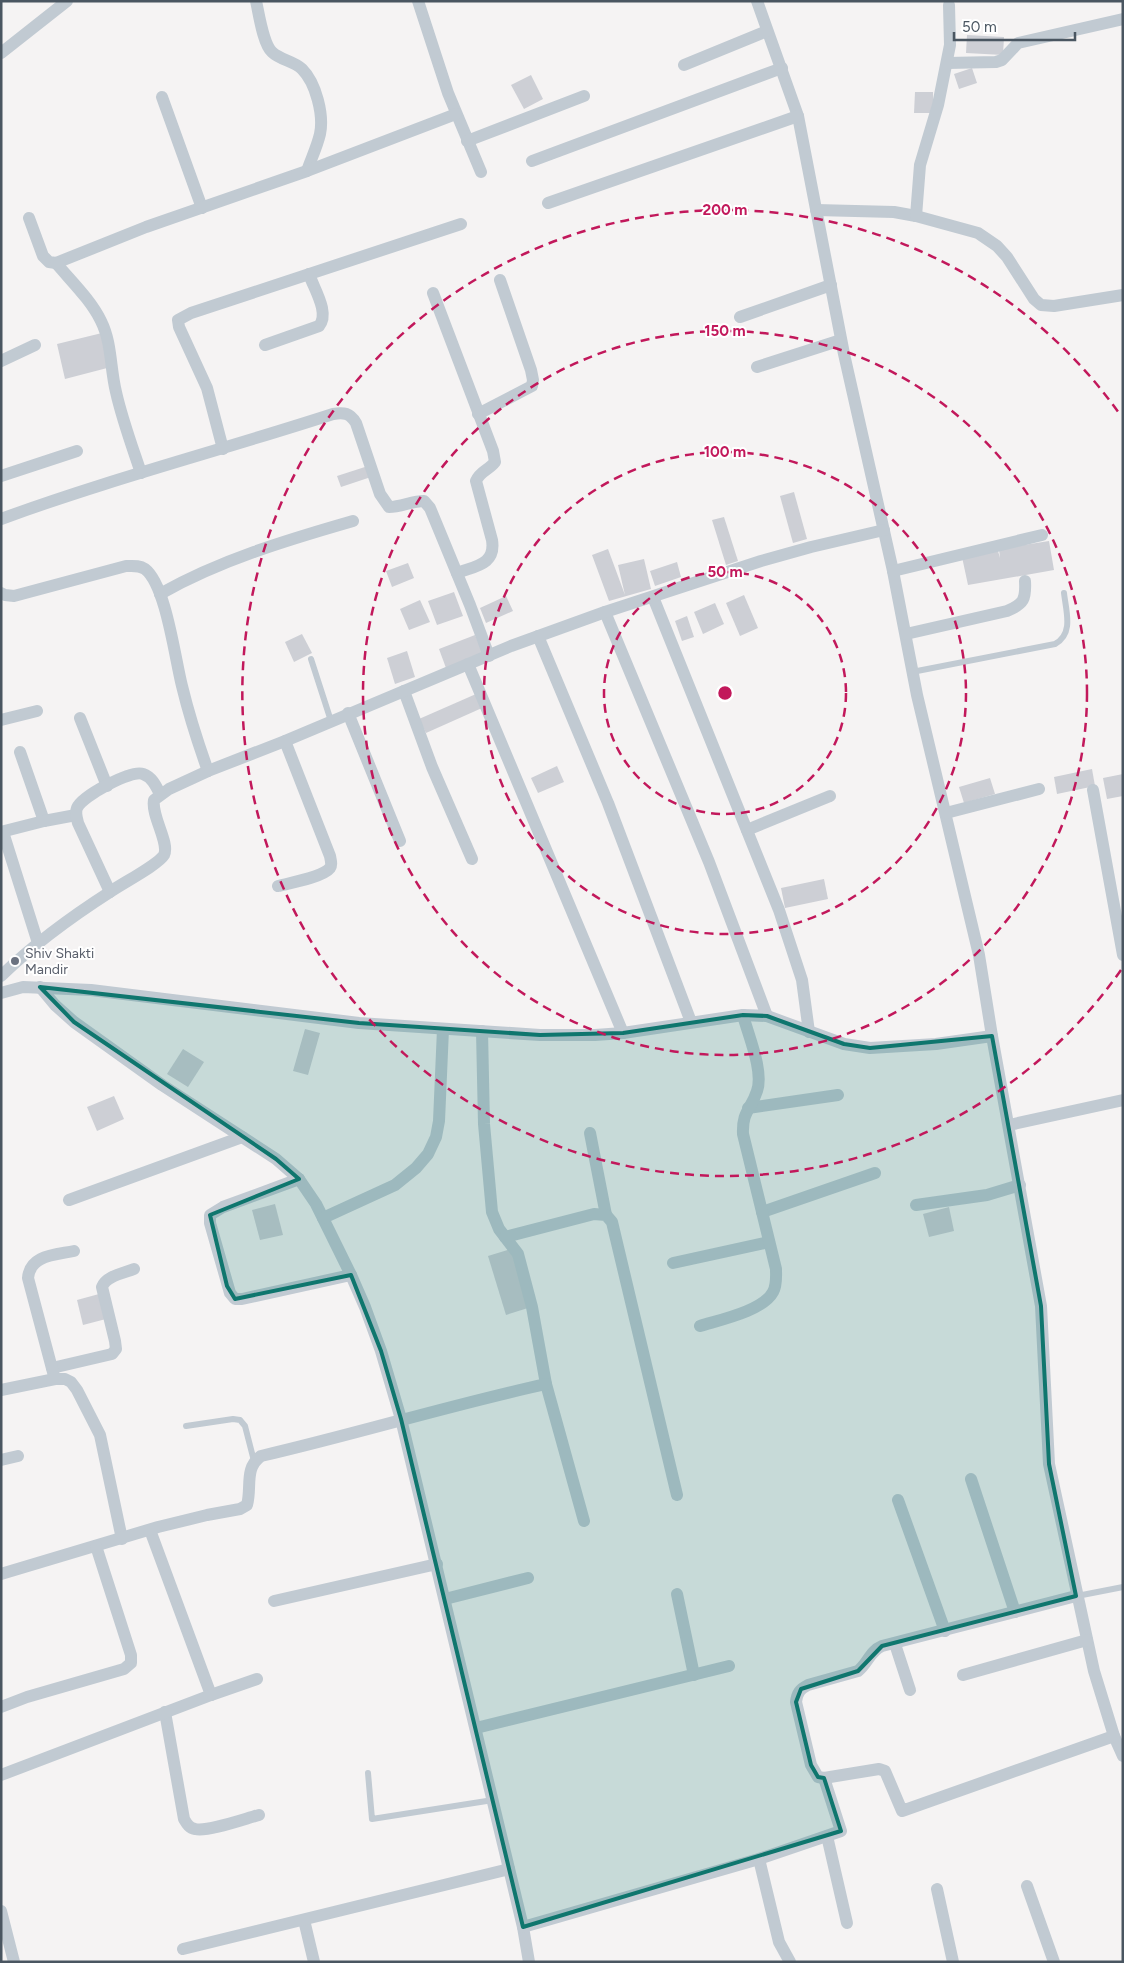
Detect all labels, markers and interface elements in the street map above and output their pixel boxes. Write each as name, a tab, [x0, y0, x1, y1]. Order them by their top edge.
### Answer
scale bar	[954, 10, 1075, 42]
text: 50 m	[962, 18, 997, 36]
text: 200 m	[703, 201, 747, 219]
text: 150 m	[704, 322, 746, 340]
text: 100 m	[704, 443, 746, 461]
text: 50 m	[707, 563, 743, 581]
centre of rings	[716, 684, 734, 702]
place label: Shiv Shakti Mandir	[25, 945, 94, 978]
marker: Shiv Shakti Mandir	[9, 955, 21, 967]

